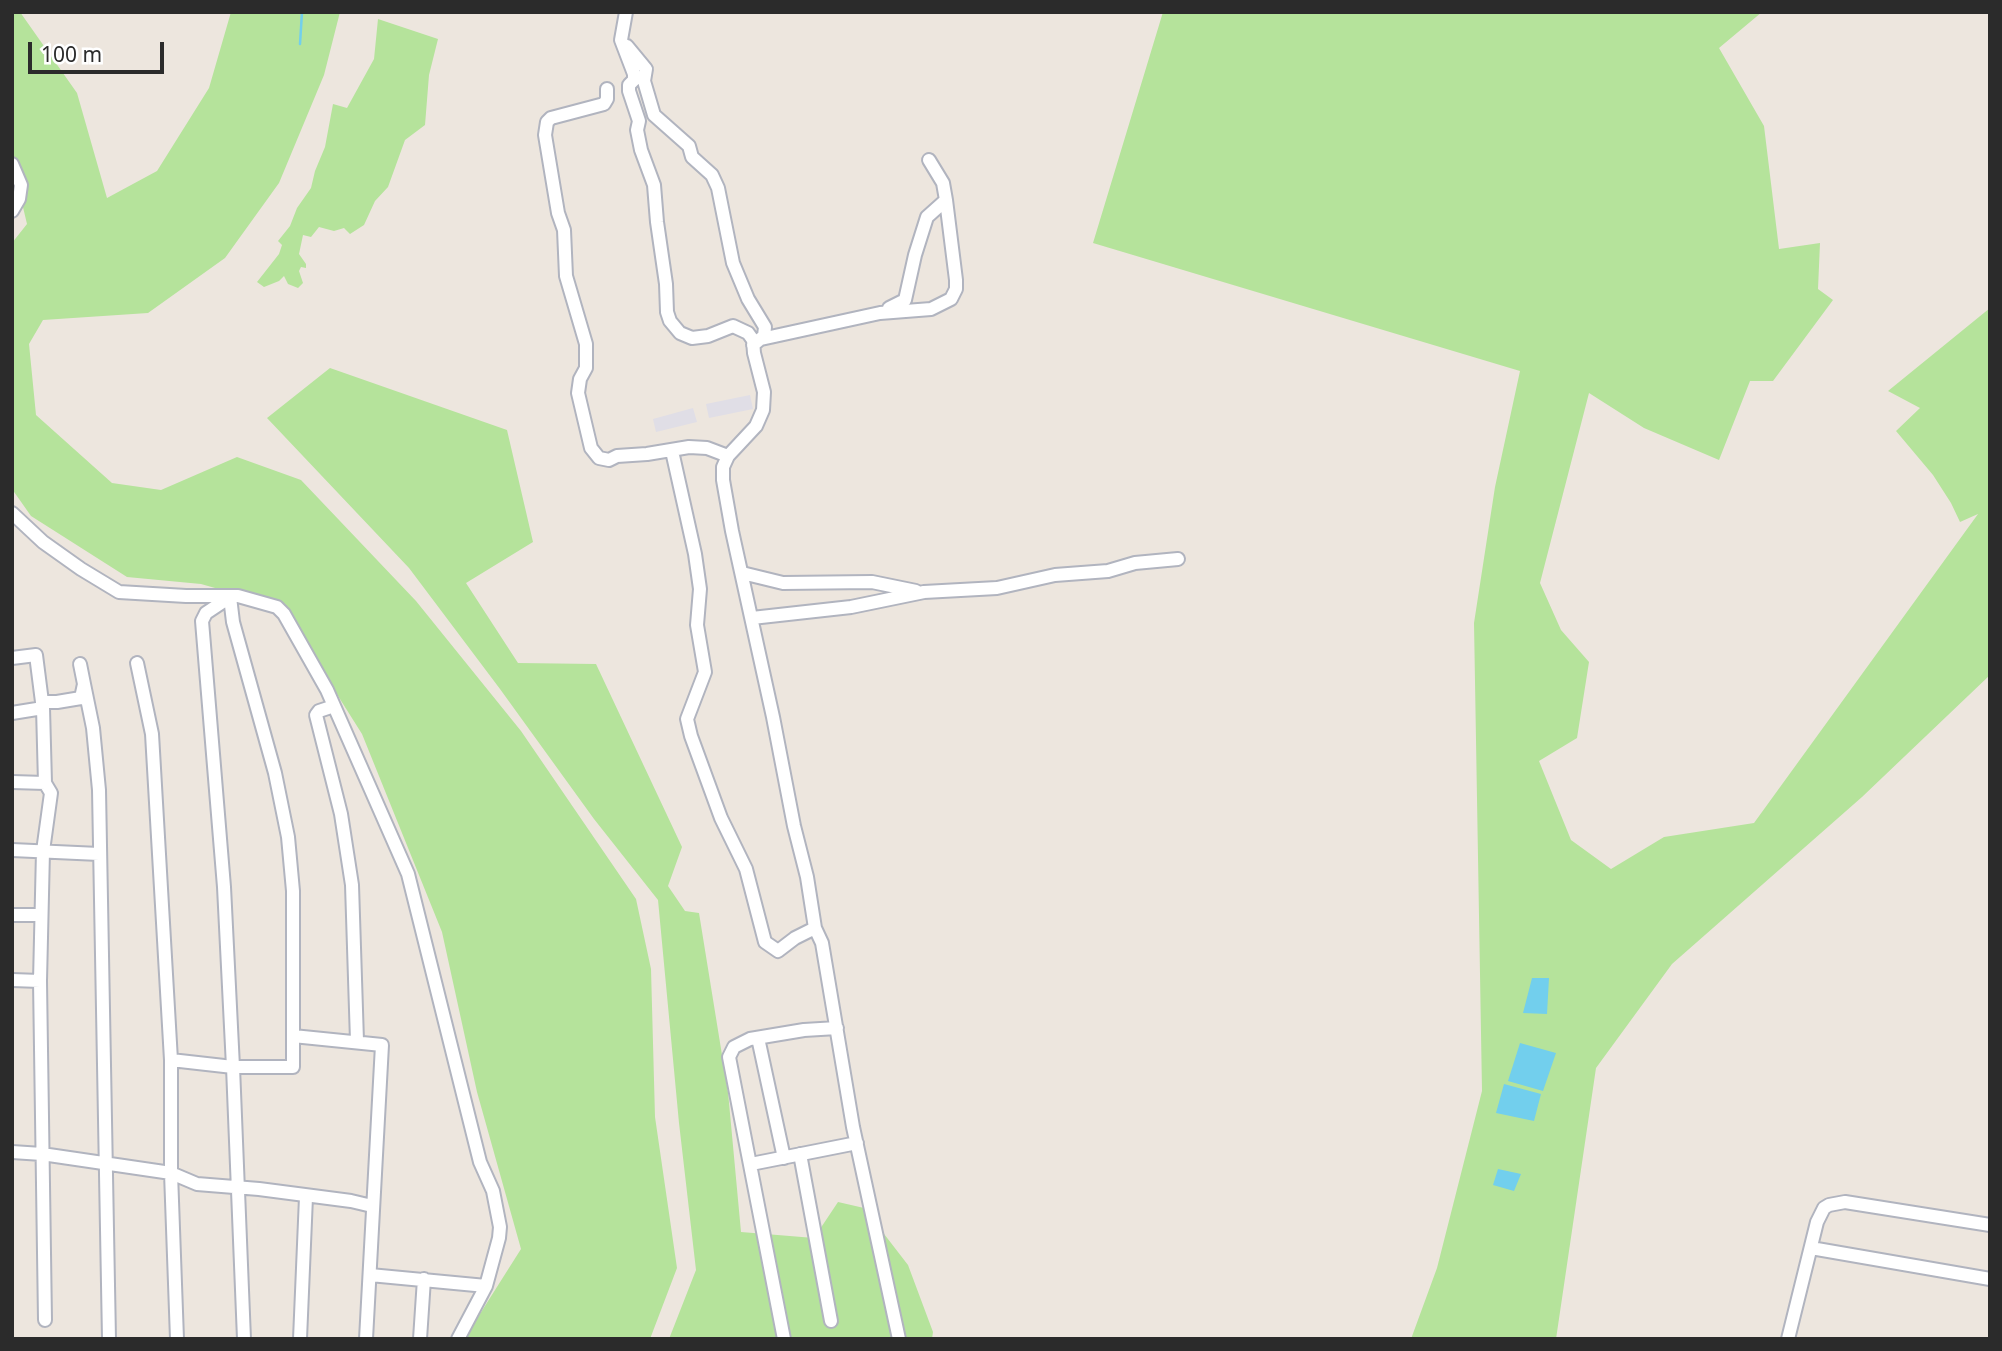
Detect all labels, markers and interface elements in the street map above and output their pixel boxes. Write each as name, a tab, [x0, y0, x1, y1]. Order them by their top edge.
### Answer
scale bar	[32, 28, 168, 72]
text: 100 m	[41, 40, 102, 68]

